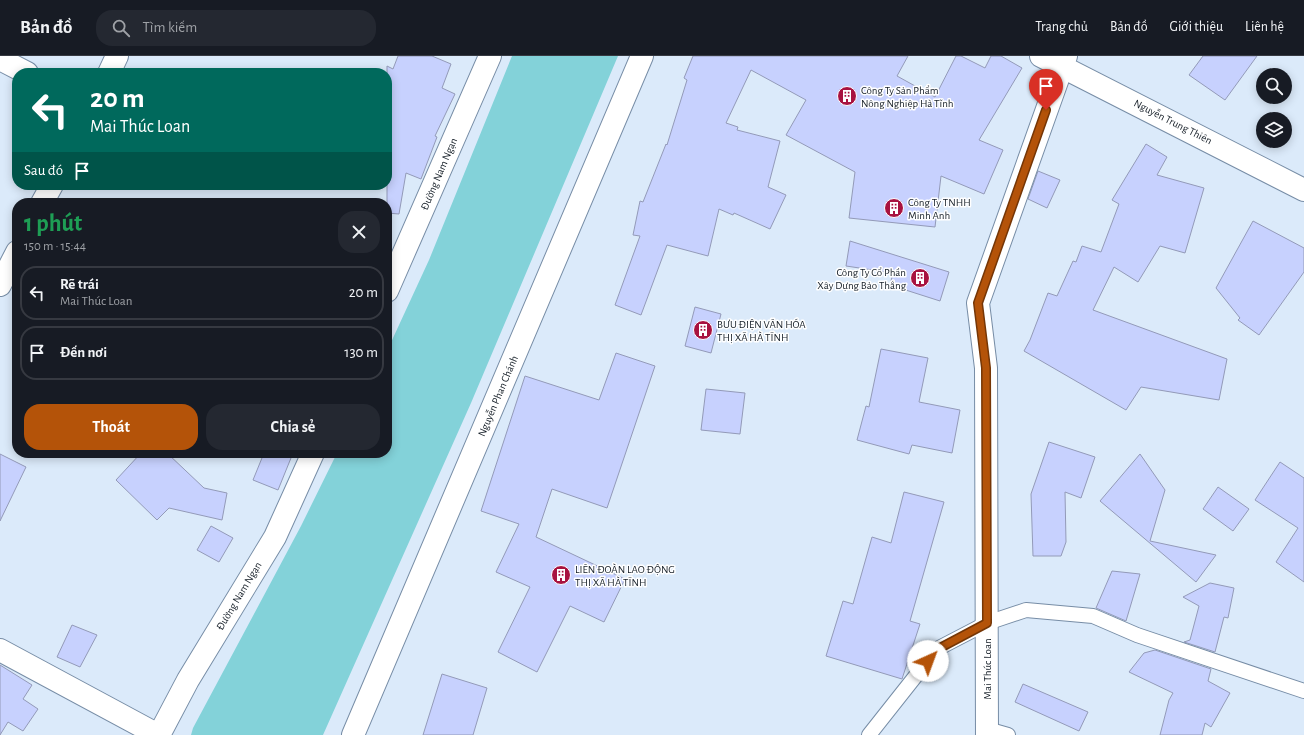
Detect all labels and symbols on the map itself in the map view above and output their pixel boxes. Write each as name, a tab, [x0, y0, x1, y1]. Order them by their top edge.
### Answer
pin	[1029, 69, 1063, 110]
building icon: Công Ty Sản Phẩm Nông Nghiệp Hà Tĩnh	[836, 85, 858, 107]
place label: Công Ty Sản Phẩm Nông Nghiệp Hà Tĩnh	[861, 85, 954, 109]
street label: Nguyễn Trung Thiên	[1132, 98, 1214, 146]
street label: Đường Nam Ngạn	[419, 136, 459, 212]
building icon: Công Ty TNHH Minh Anh	[883, 197, 905, 219]
place label: Công Ty TNHH Minh Anh	[908, 197, 971, 221]
place label: Công Ty Cổ Phần Xây Dựng Bảo Thắng	[817, 267, 907, 291]
building icon: Công Ty Cổ Phần Xây Dựng Bảo Thắng	[909, 267, 931, 289]
place label: BƯU ĐIỆN VĂN HÓA THỊ XÃ HÀ TĨNH	[717, 318, 806, 343]
building icon: BƯU ĐIỆN VĂN HÓA THỊ XÃ HÀ TĨNH	[692, 319, 714, 341]
street label: Nguyễn Phan Chánh	[476, 354, 520, 438]
street label: Đường Nam Ngạn	[214, 560, 264, 632]
place label: LIÊN ĐOÀN LAO ĐỘNG THỊ XÃ HÀ TĨNH	[575, 563, 675, 588]
building icon: LIÊN ĐOÀN LAO ĐỘNG THỊ XÃ HÀ TĨNH	[550, 564, 572, 586]
street label: Mai Thúc Loan	[982, 638, 993, 700]
position arrow	[907, 640, 949, 682]

